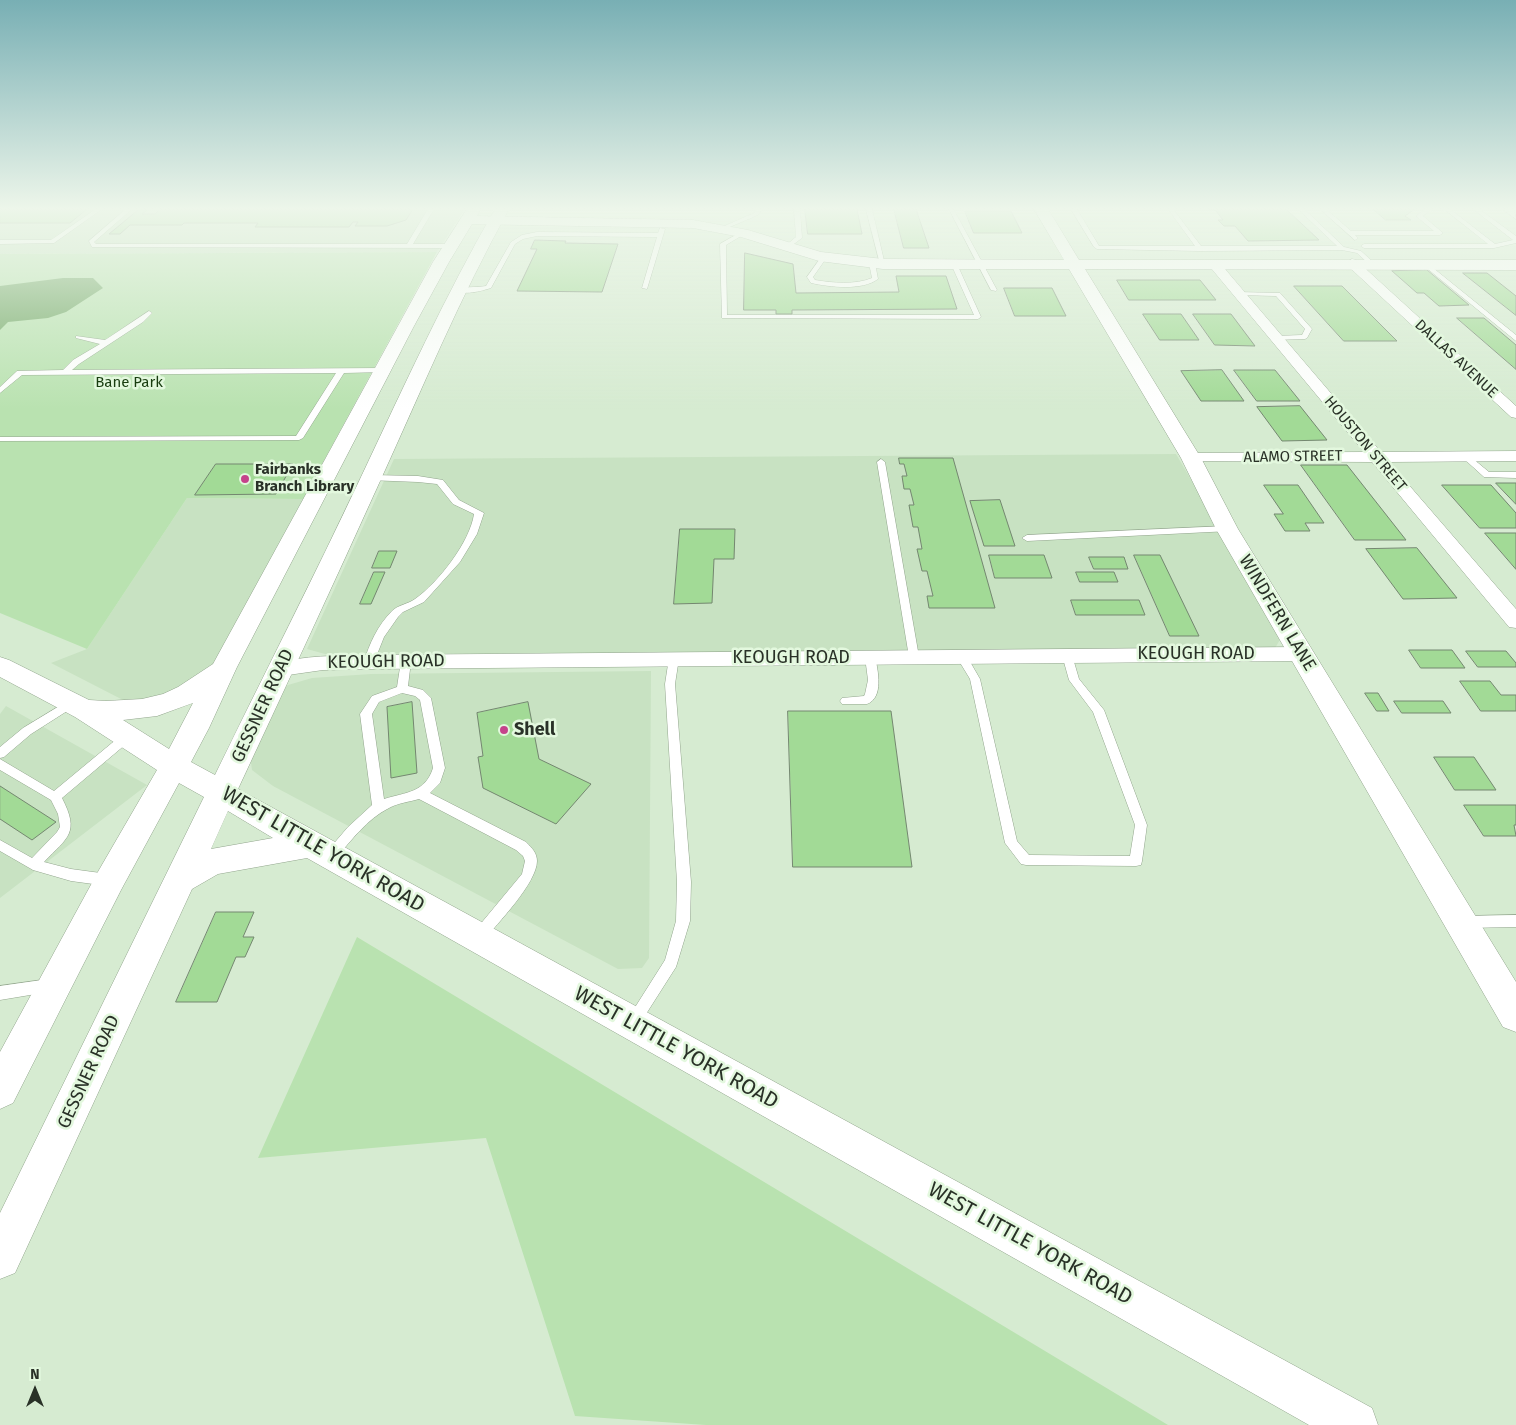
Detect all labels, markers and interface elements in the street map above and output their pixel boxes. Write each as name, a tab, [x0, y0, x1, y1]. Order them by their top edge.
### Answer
street label: DALLAS AVENUE	[1411, 316, 1501, 402]
park label: Bane Park	[95, 374, 163, 392]
street label: HOUSTON STREET	[1320, 393, 1410, 495]
street label: ALAMO STREET	[1243, 447, 1343, 467]
place label: Fairbanks Branch Library	[255, 461, 354, 496]
marker: Fairbanks Branch Library	[239, 473, 251, 485]
street label: WINDFERN LANE	[1234, 551, 1320, 675]
street label: KEOUGH ROAD	[1137, 643, 1255, 665]
street label: GESSNER ROAD	[227, 646, 299, 766]
street label: KEOUGH ROAD	[732, 647, 850, 669]
street label: KEOUGH ROAD	[327, 650, 445, 674]
place label: Shell	[514, 719, 555, 741]
marker: Shell	[498, 724, 510, 736]
street label: WEST LITTLE YORK ROAD	[217, 782, 429, 918]
street label: WEST LITTLE YORK ROAD	[569, 981, 783, 1115]
street label: GESSNER ROAD	[53, 1012, 125, 1132]
street label: WEST LITTLE YORK ROAD	[923, 1177, 1137, 1311]
north arrow	[10, 1365, 60, 1415]
text: N	[30, 1366, 40, 1383]

